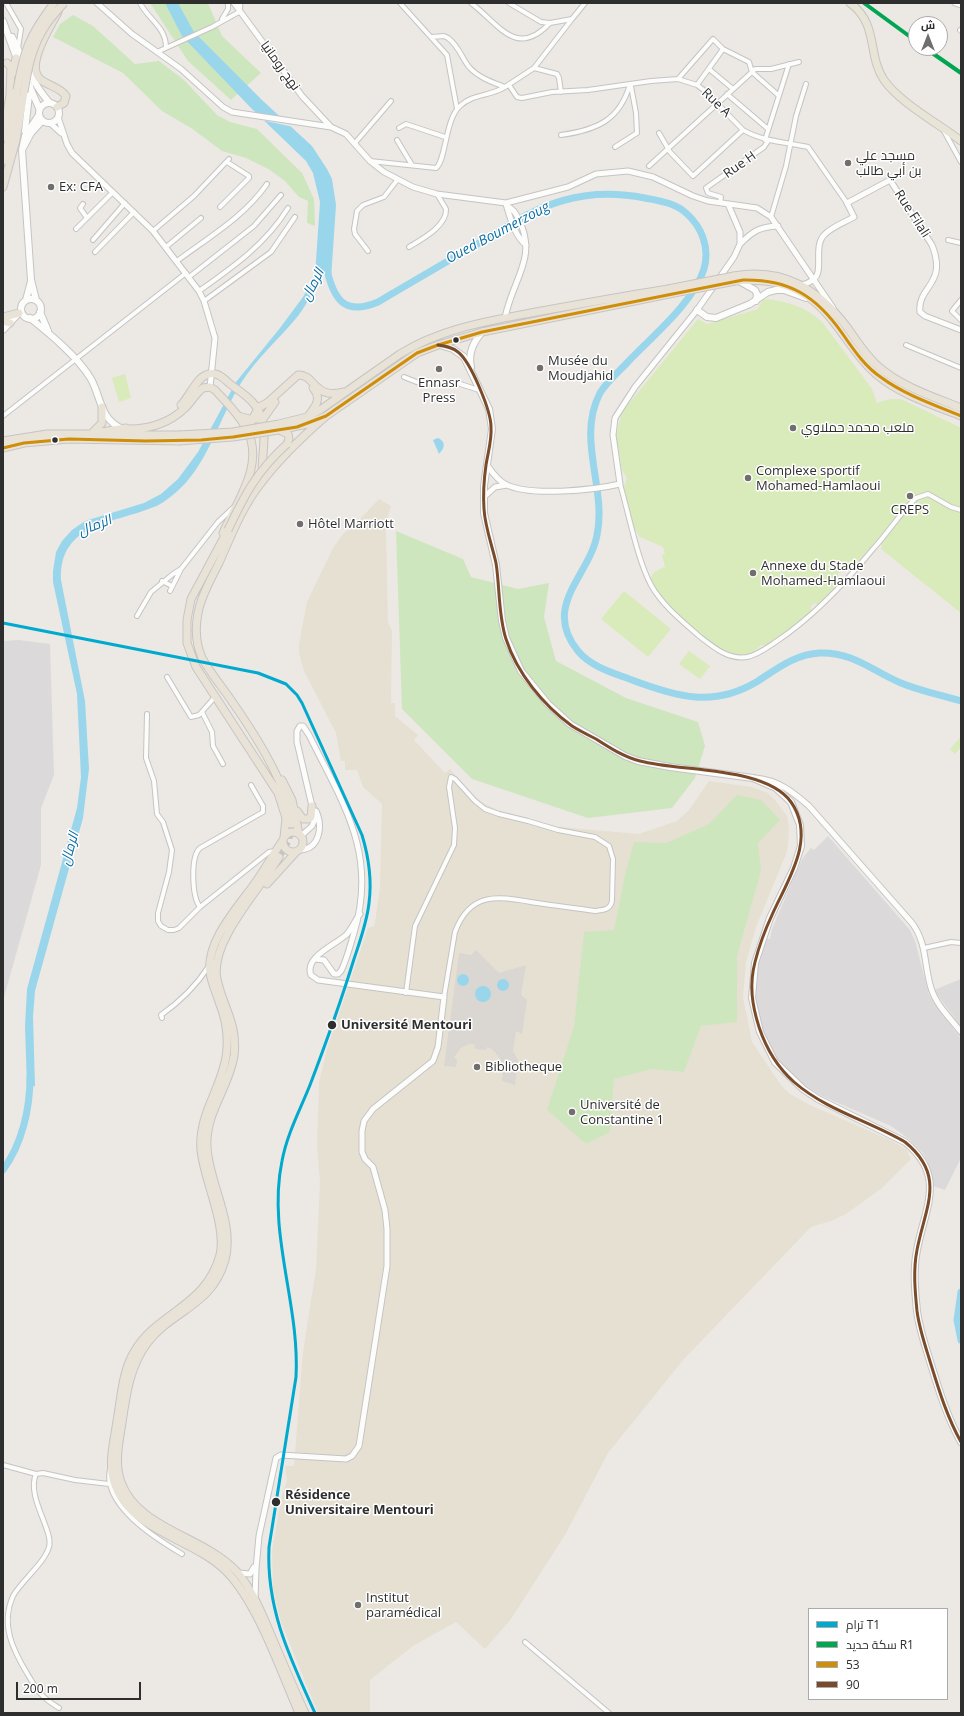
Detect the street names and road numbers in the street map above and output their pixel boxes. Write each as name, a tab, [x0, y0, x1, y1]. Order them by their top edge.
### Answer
street label: نهج رومانيا	[257, 38, 303, 94]
street label: Rue A	[698, 85, 734, 121]
street label: Rue H	[721, 148, 759, 182]
street label: Rue Filali	[891, 187, 933, 241]

